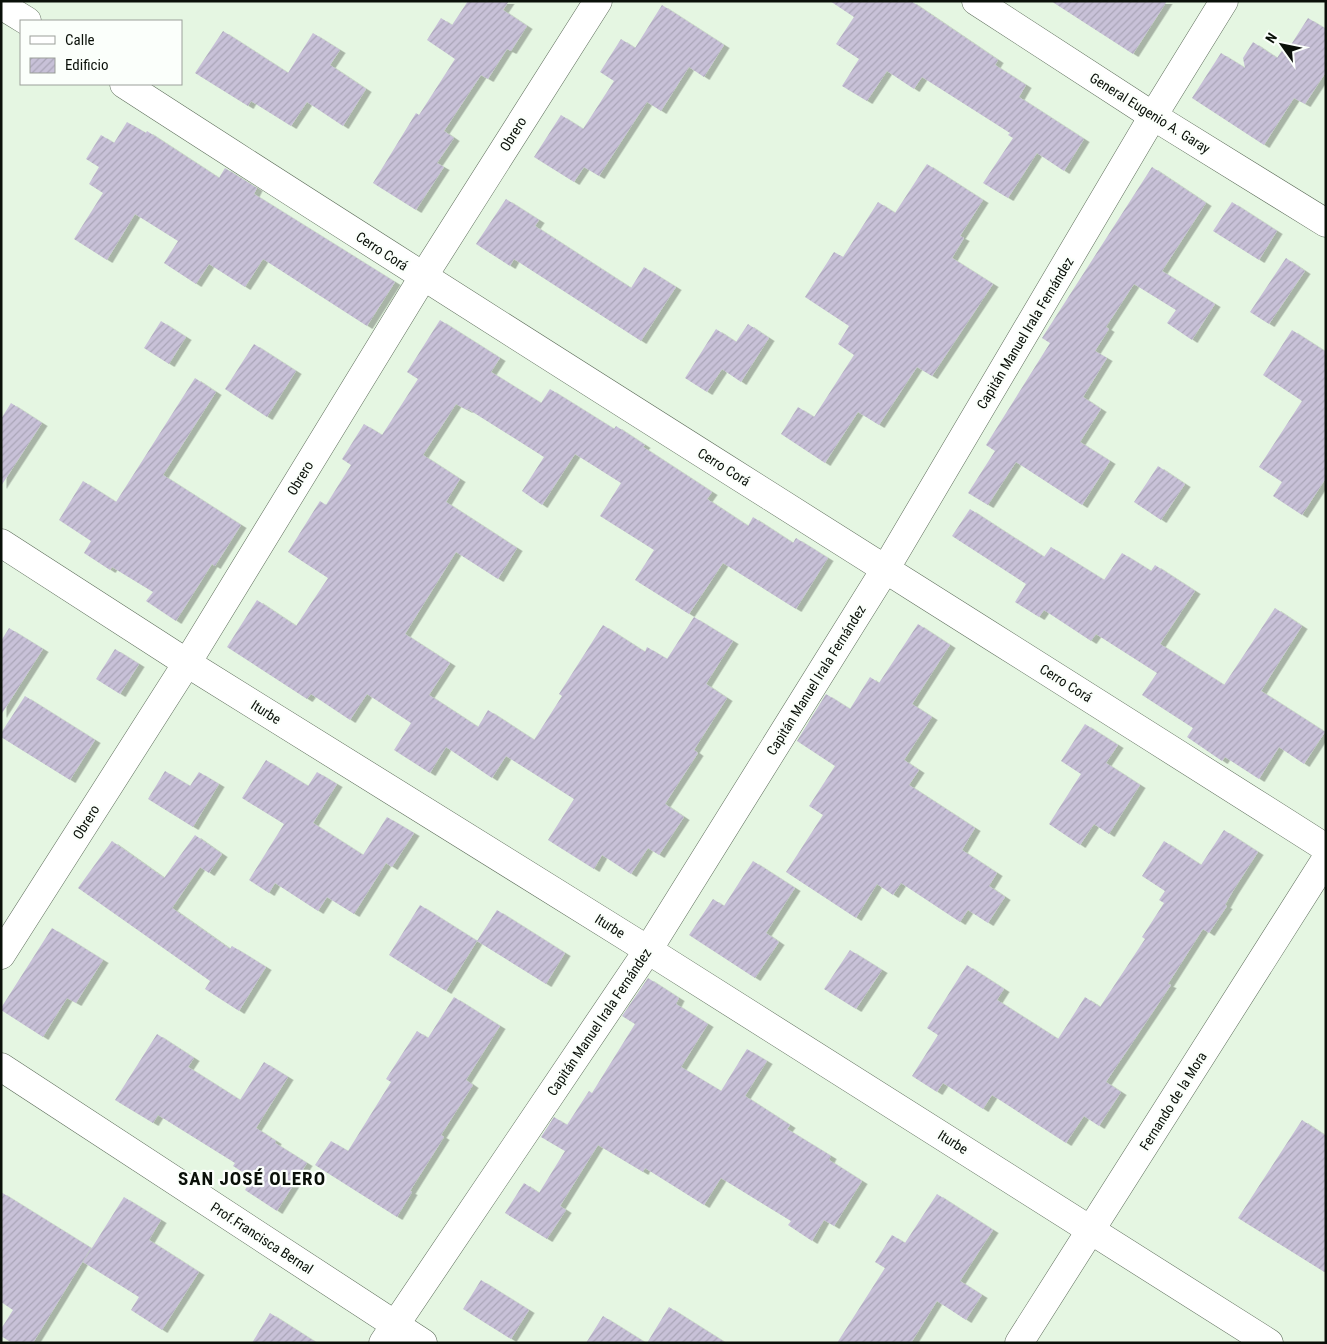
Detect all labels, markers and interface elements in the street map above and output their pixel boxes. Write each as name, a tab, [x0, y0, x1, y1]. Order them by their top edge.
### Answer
legend	[20, 20, 182, 85]
north arrow	[1257, 20, 1307, 70]
text: N	[1262, 30, 1280, 46]
text: Calle	[65, 31, 95, 49]
text: Edificio	[65, 56, 108, 74]
street label: General Eugenio A. Garay	[1087, 69, 1213, 157]
street label: Obrero	[496, 114, 530, 154]
street label: Cerro Corá	[353, 228, 411, 274]
street label: Capitán Manuel Irala Fernández	[973, 254, 1077, 412]
street label: Cerro Corá	[695, 445, 753, 489]
street label: Obrero	[284, 458, 316, 498]
street label: Capitán Manuel Irala Fernández	[763, 602, 869, 758]
street label: Cerro Corá	[1037, 661, 1095, 705]
street label: Iturbe	[248, 697, 284, 728]
street label: Obrero	[69, 802, 103, 842]
street label: Iturbe	[592, 911, 628, 942]
street label: Capitán Manuel Irala Fernández	[544, 945, 654, 1099]
street label: Fernando de la Mora	[1136, 1049, 1210, 1153]
street label: Iturbe	[935, 1127, 971, 1158]
district label: SAN JOSÉ OLERO	[178, 1167, 326, 1190]
street label: Prof.Francisca Bernal	[208, 1199, 316, 1277]

